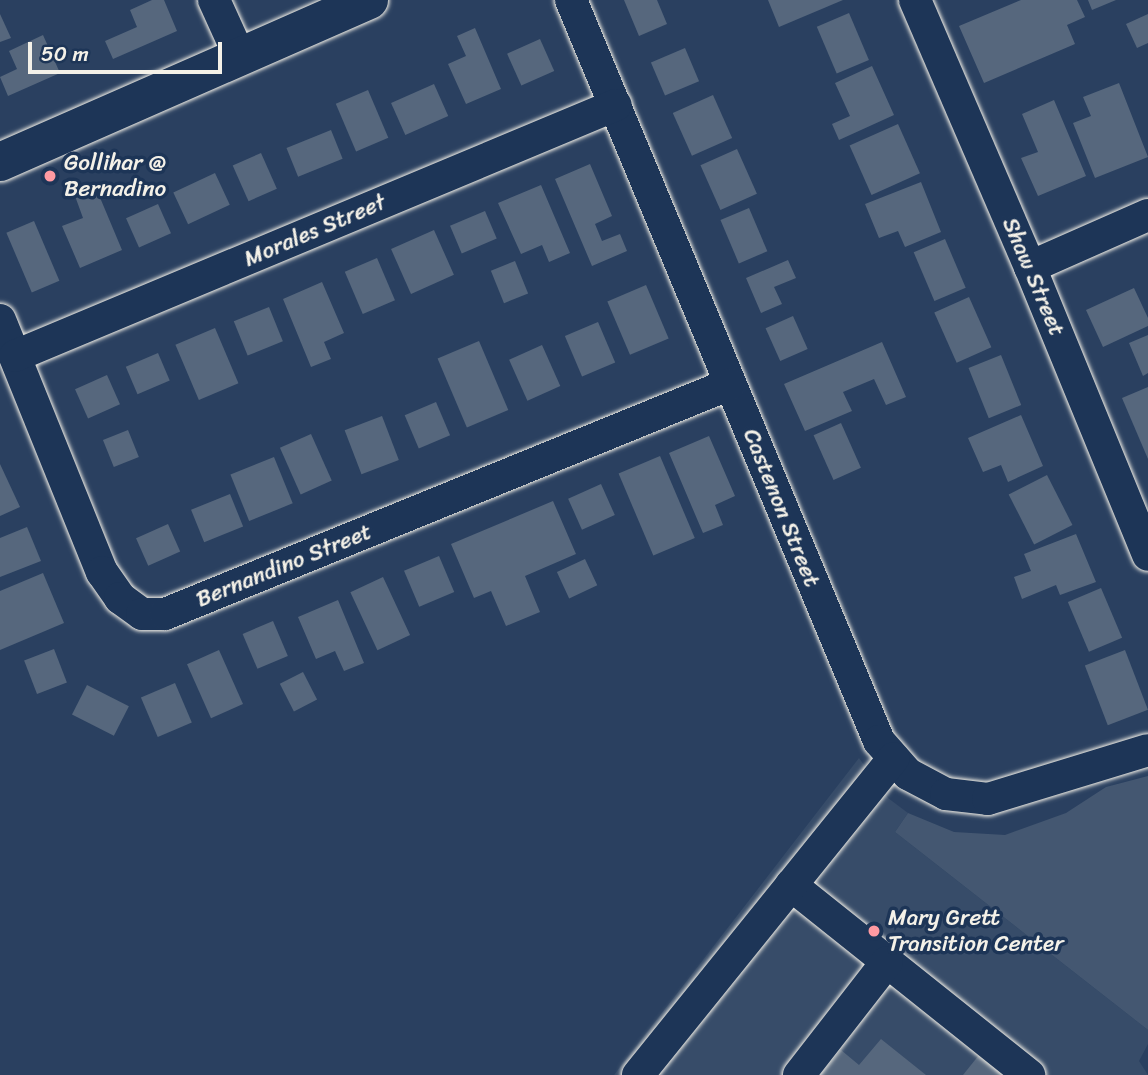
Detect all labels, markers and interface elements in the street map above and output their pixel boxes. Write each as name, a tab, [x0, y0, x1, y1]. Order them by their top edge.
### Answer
scale bar	[32, 28, 226, 72]
text: 50 m	[41, 35, 89, 73]
place label: Gollihar @ Bernadino	[64, 149, 166, 203]
marker: Gollihar @ Bernadino	[42, 168, 58, 184]
street label: Morales Street	[240, 189, 390, 273]
street label: Shaw Street	[996, 213, 1070, 341]
street label: Castenon Street	[737, 425, 825, 591]
street label: Bernandino Street	[192, 518, 376, 614]
place label: Mary Grett Transition Center	[888, 904, 1064, 958]
marker: Mary Grett Transition Center	[866, 923, 882, 939]

